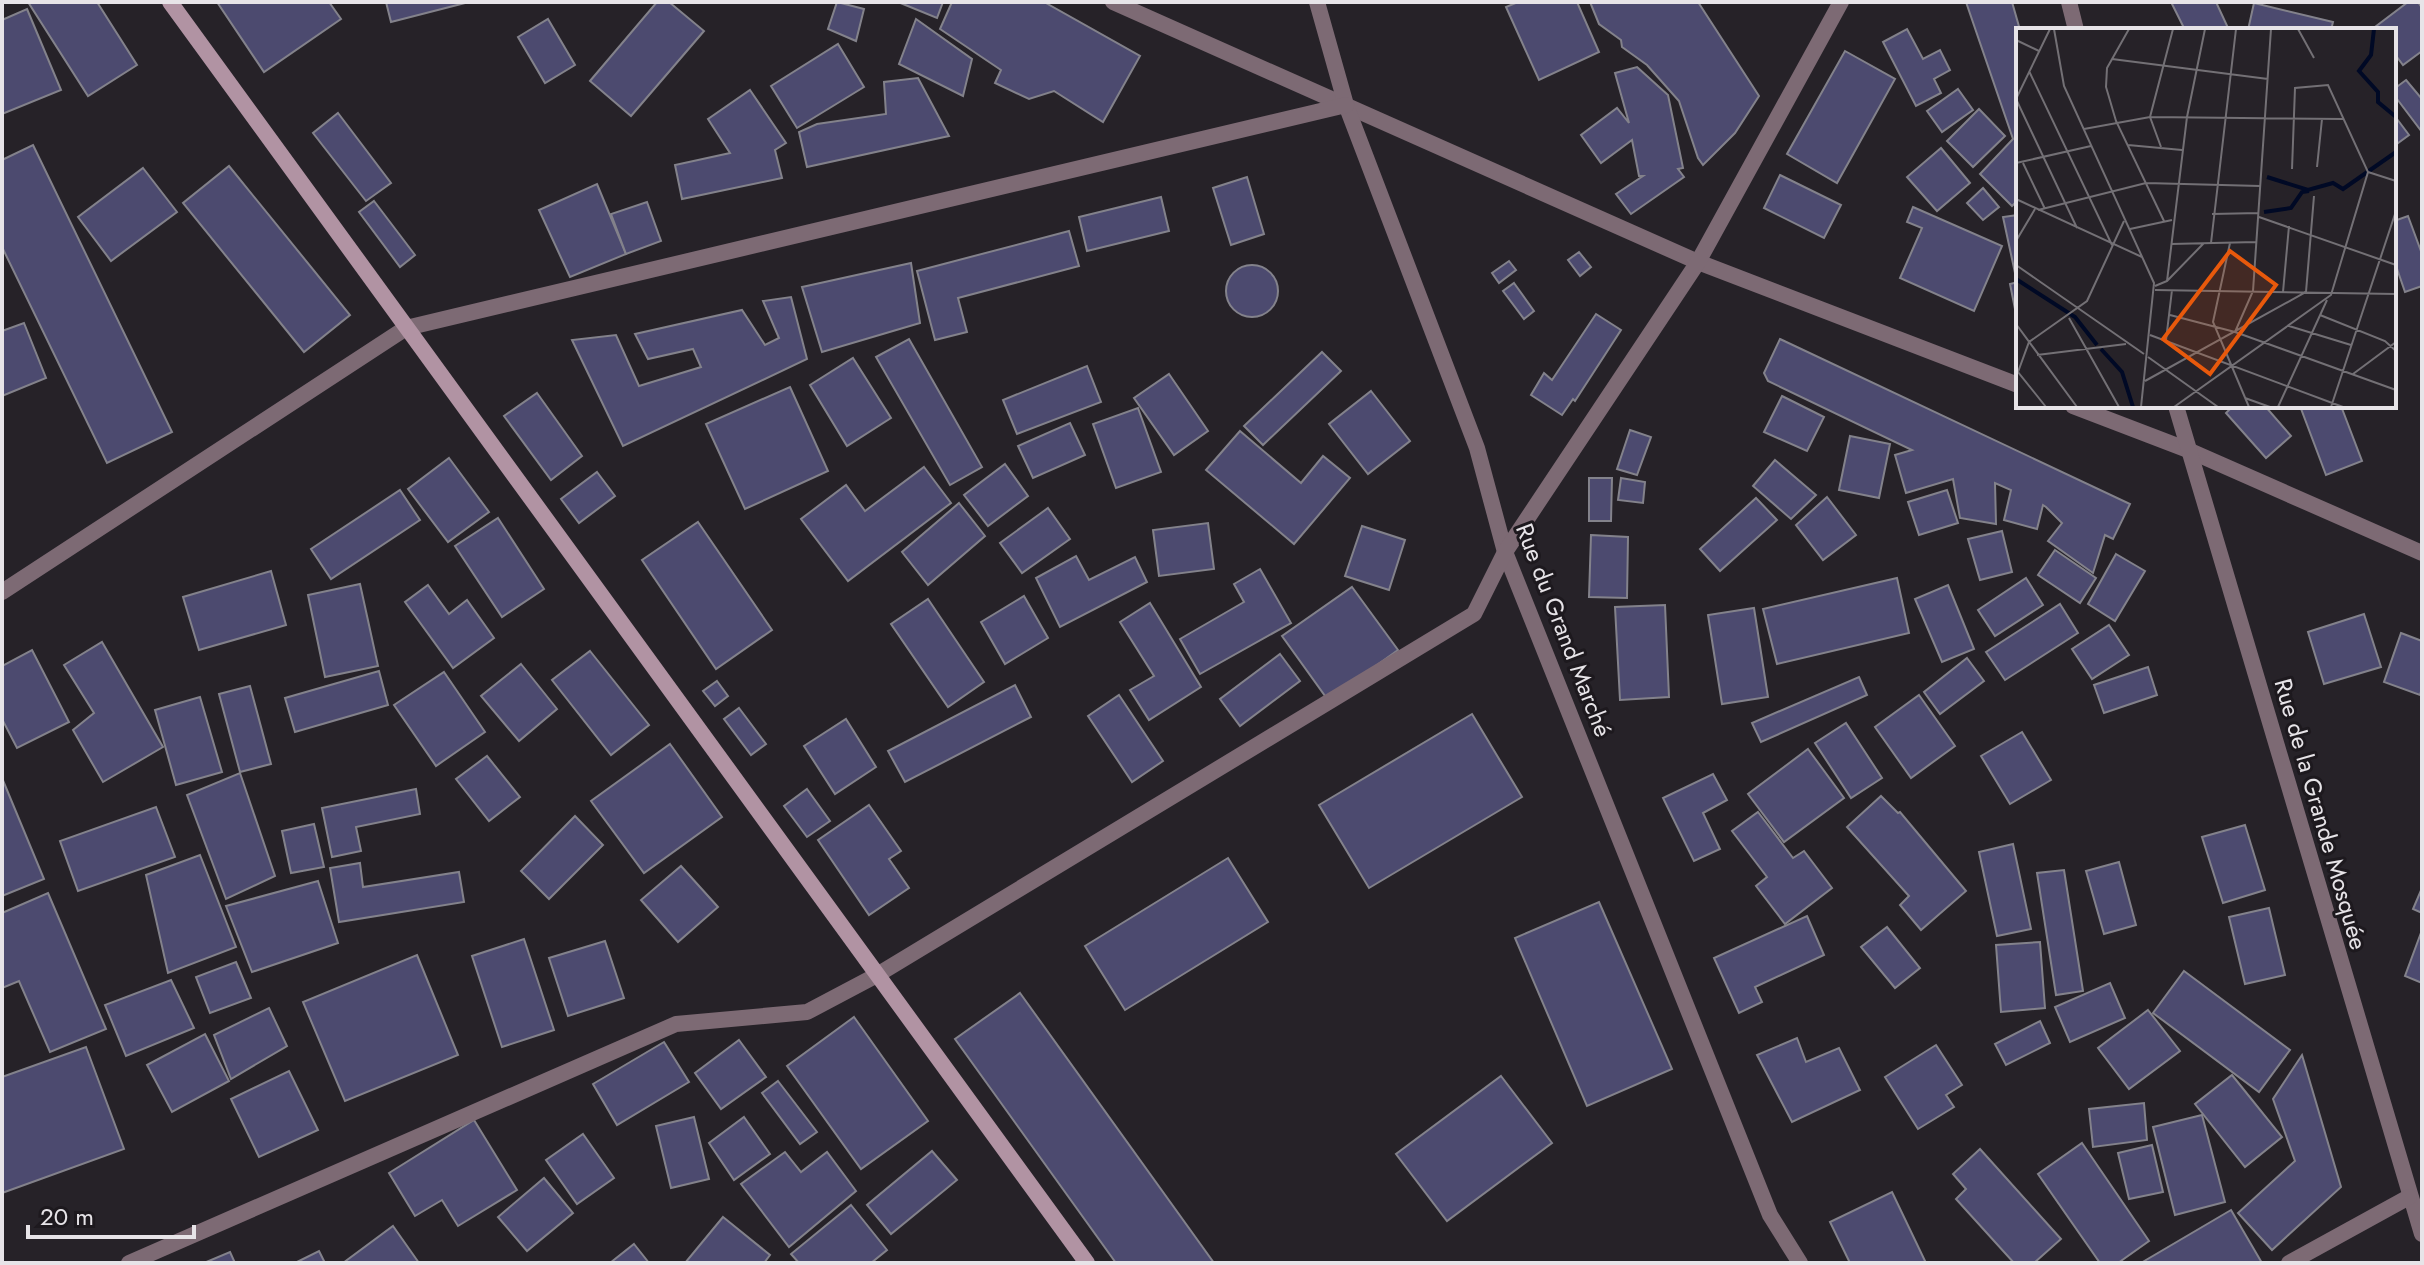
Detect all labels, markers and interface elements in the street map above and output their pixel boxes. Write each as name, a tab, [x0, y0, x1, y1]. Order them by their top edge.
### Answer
inset map	[2016, 28, 2396, 408]
street label: Rue du Grand Marché	[1507, 518, 1621, 742]
street label: Rue de la Grande Mosquée	[2266, 674, 2376, 954]
scale bar	[28, 1189, 194, 1239]
text: 20 m	[40, 1199, 94, 1234]

